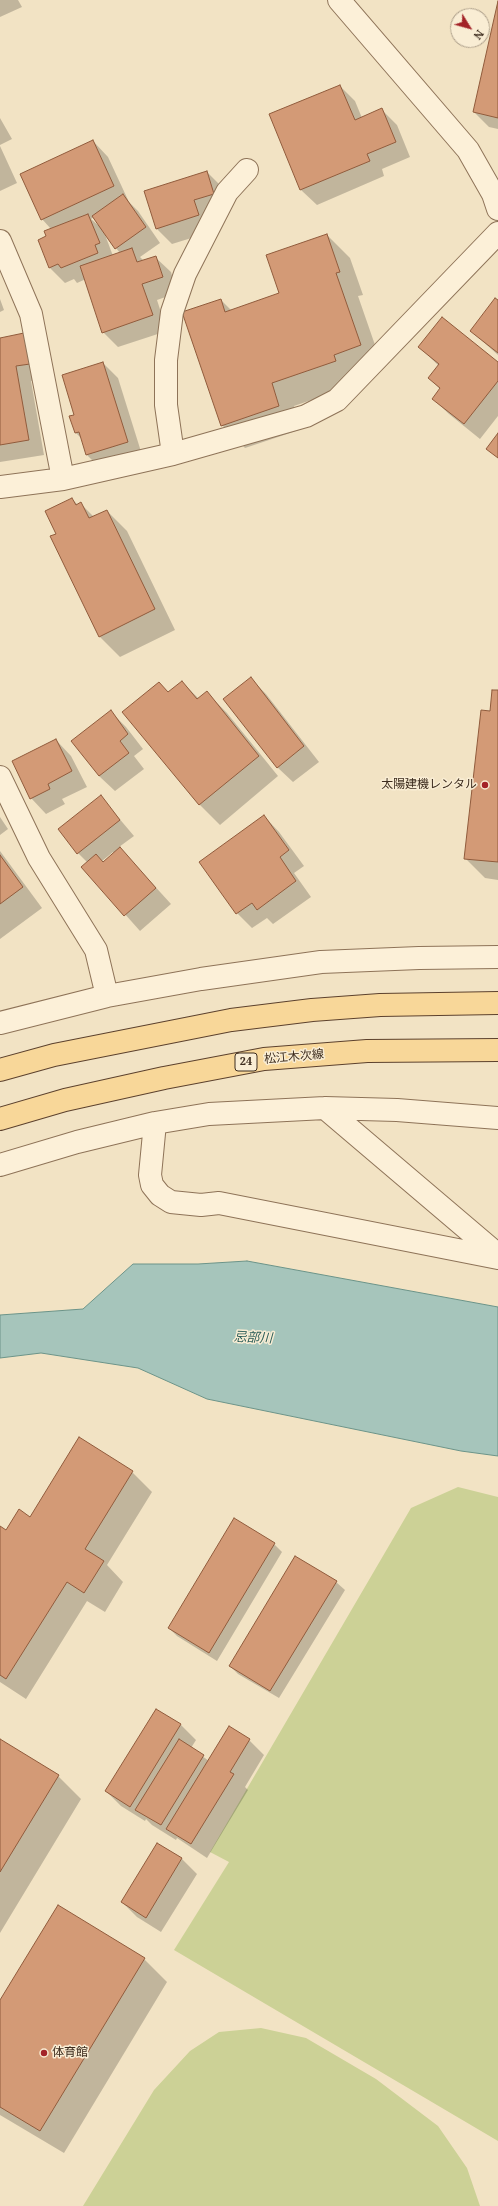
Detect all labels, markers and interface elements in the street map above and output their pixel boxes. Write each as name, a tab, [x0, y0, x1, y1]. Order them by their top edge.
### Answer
north arrow	[450, 8, 490, 48]
text: N	[471, 27, 488, 43]
place label: 太陽建機レンタル	[381, 778, 477, 792]
marker: 太陽建機レンタル	[480, 780, 490, 790]
street label: 松江木次線	[263, 1047, 325, 1067]
road number: 24	[235, 1053, 257, 1071]
water label: 忌部川	[233, 1330, 273, 1346]
place label: 体育館	[52, 2046, 88, 2060]
marker: 体育館	[39, 2048, 49, 2058]

